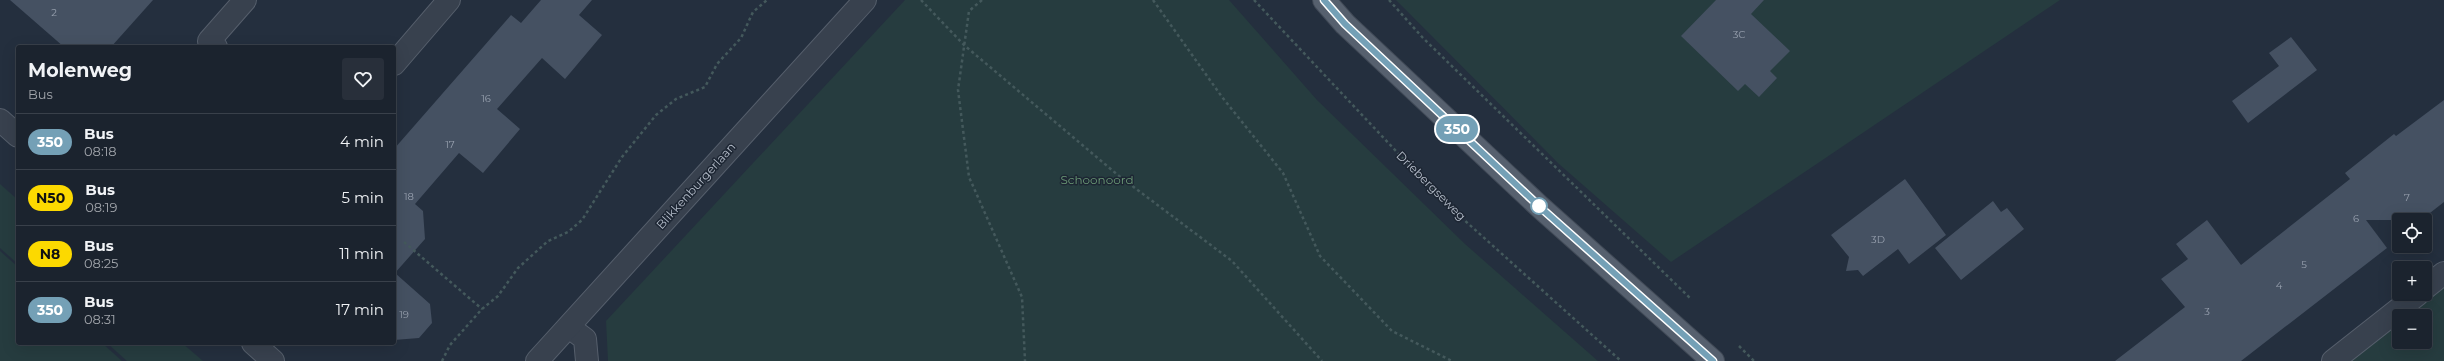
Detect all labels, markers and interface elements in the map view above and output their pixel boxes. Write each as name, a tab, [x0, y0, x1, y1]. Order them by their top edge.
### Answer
house number: 2	[51, 6, 57, 19]
house number: 3C	[1733, 28, 1745, 41]
button: heart	[342, 58, 384, 100]
text: Molenweg	[28, 59, 132, 82]
text: Bus	[28, 86, 53, 102]
house number: 16	[481, 92, 491, 105]
line badge: 350	[1434, 116, 1480, 142]
text: 350	[1444, 120, 1470, 138]
text: Bus	[84, 124, 114, 143]
text: 4 min	[340, 132, 384, 151]
text: 350	[37, 133, 63, 151]
house number: 17	[445, 138, 455, 151]
street label: Blikkenburgerlaan	[653, 139, 739, 232]
text: 08:18	[84, 143, 117, 159]
street label: Driebergseweg	[1393, 148, 1469, 224]
park label: Schoonoord	[1060, 172, 1134, 187]
text: Bus	[85, 180, 115, 199]
text: 5 min	[341, 188, 384, 207]
text: N50	[36, 189, 65, 207]
house number: 18	[404, 190, 414, 203]
house number: 7	[2404, 191, 2410, 204]
unlabelled marker	[1530, 197, 1548, 215]
text: 08:19	[85, 199, 117, 215]
house number: 6	[2353, 212, 2359, 225]
map controls	[2392, 213, 2432, 349]
button: locate	[2392, 213, 2432, 253]
house number: 3D	[1871, 233, 1885, 246]
text: Bus	[84, 236, 114, 255]
text: 11 min	[339, 244, 384, 263]
text: N8	[40, 245, 60, 263]
text: 08:25	[84, 255, 118, 271]
house number: 5	[2301, 258, 2307, 271]
button: +	[2392, 261, 2432, 301]
house number: 4	[2276, 279, 2283, 292]
text: Bus	[84, 292, 114, 311]
text: 17 min	[336, 300, 384, 319]
text: 350	[37, 301, 63, 319]
house number: 3	[2204, 305, 2210, 318]
house number: 19	[399, 308, 409, 321]
button: −	[2392, 309, 2432, 349]
text: 08:31	[84, 311, 116, 327]

